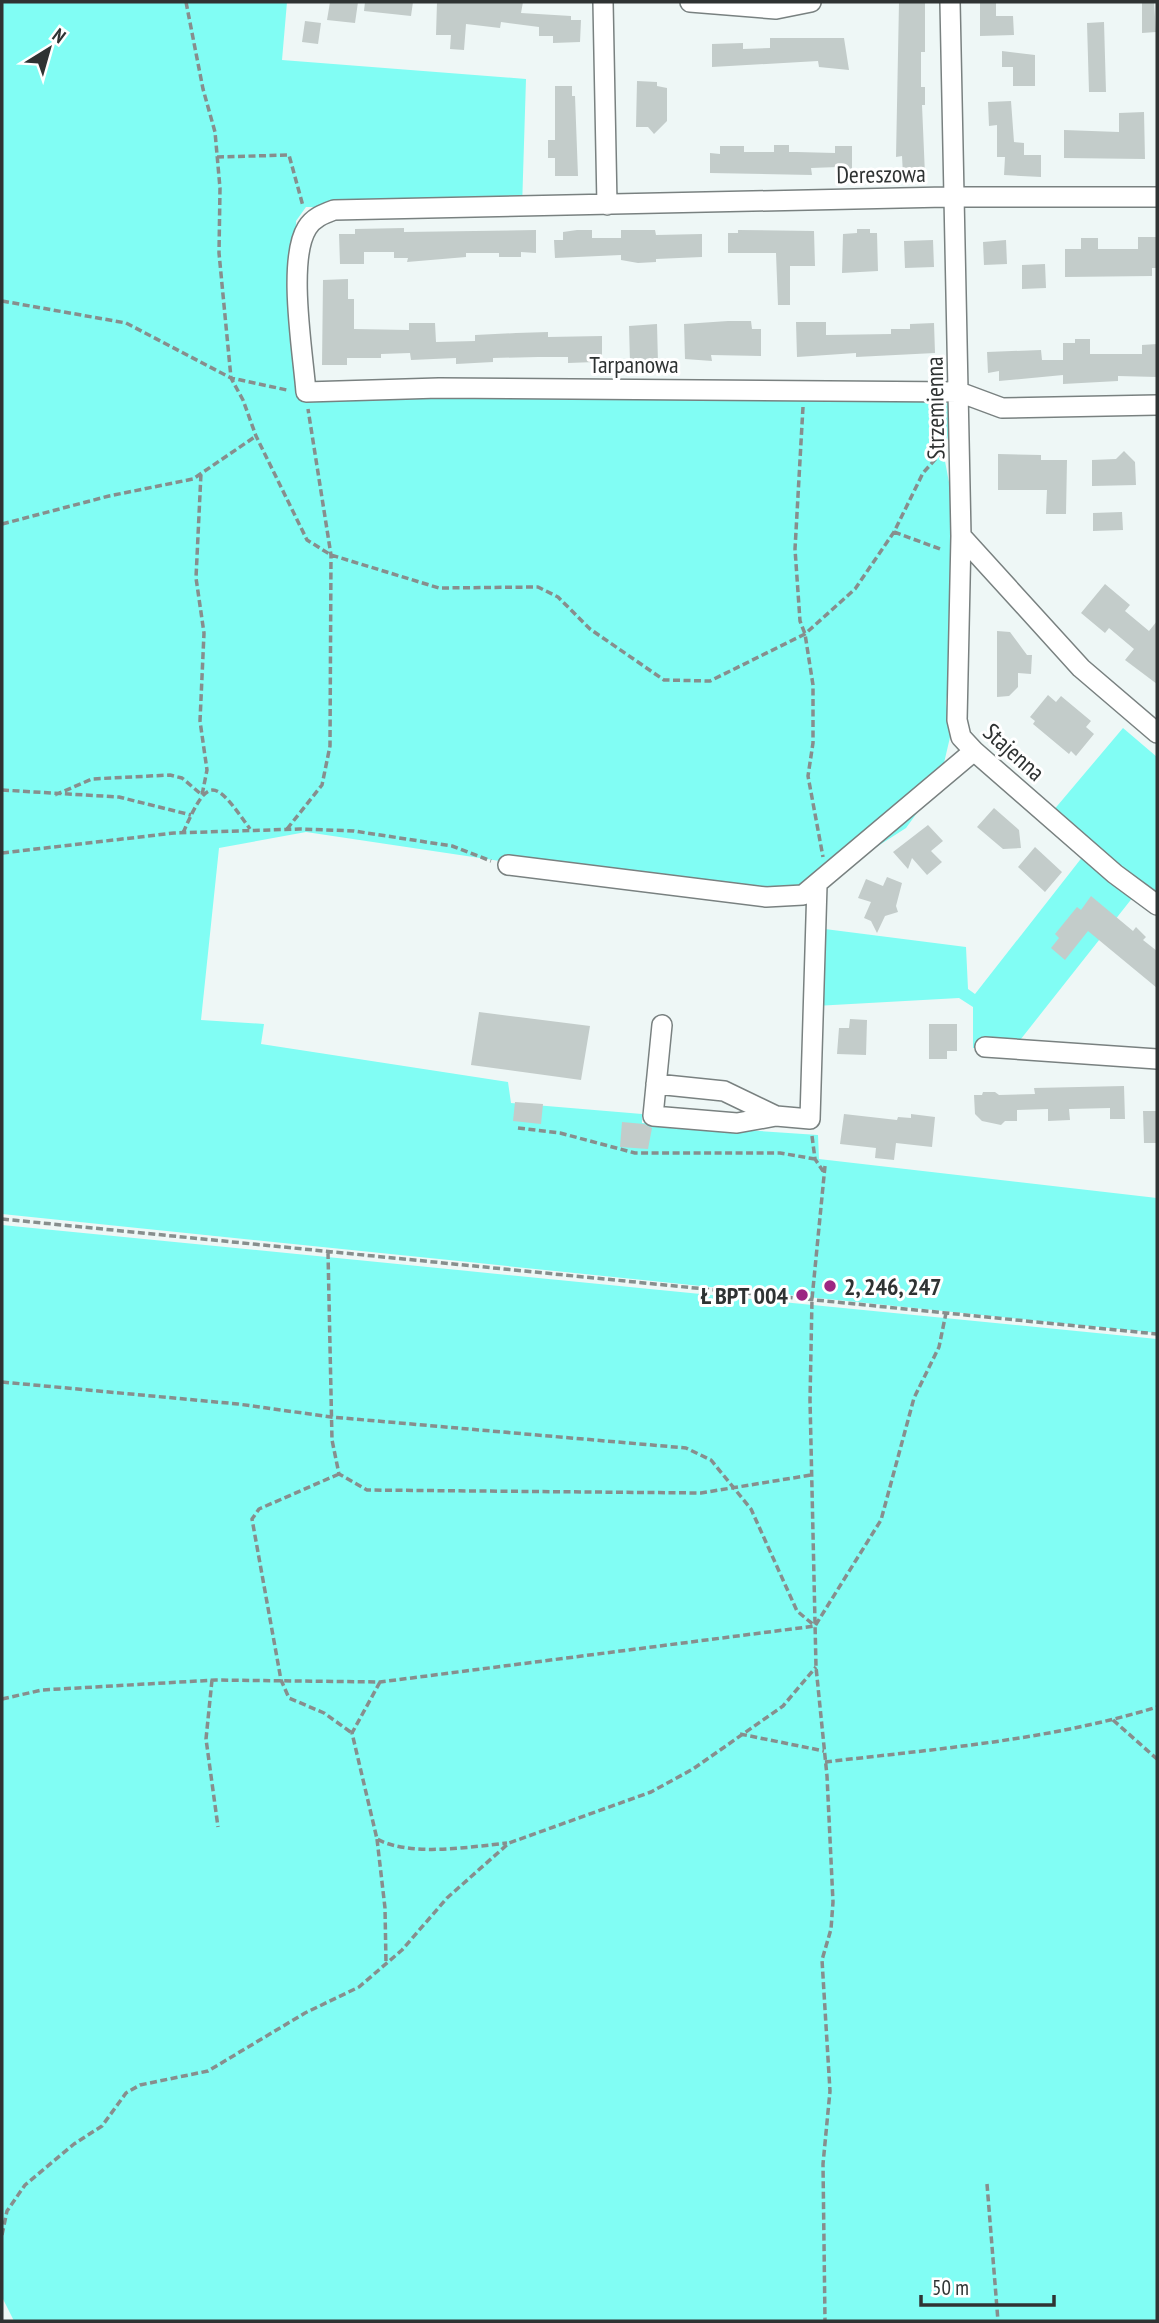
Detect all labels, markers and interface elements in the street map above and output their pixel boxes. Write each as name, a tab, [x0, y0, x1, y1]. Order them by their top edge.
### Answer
north arrow	[14, 14, 84, 84]
text: N	[48, 23, 71, 48]
street label: Dereszowa	[836, 158, 926, 190]
street label: Tarpanowa	[589, 349, 679, 380]
street label: Strzemienna	[919, 356, 951, 460]
street label: Stajenna	[977, 716, 1051, 788]
place label: 2, 246, 247	[844, 1271, 942, 1302]
marker: 2, 246, 247	[822, 1278, 838, 1294]
place label: Ł BPT 004	[701, 1280, 789, 1311]
marker: Ł BPT 004	[794, 1287, 810, 1303]
scale bar	[921, 2264, 1054, 2308]
text: 50 m	[932, 2274, 969, 2301]

